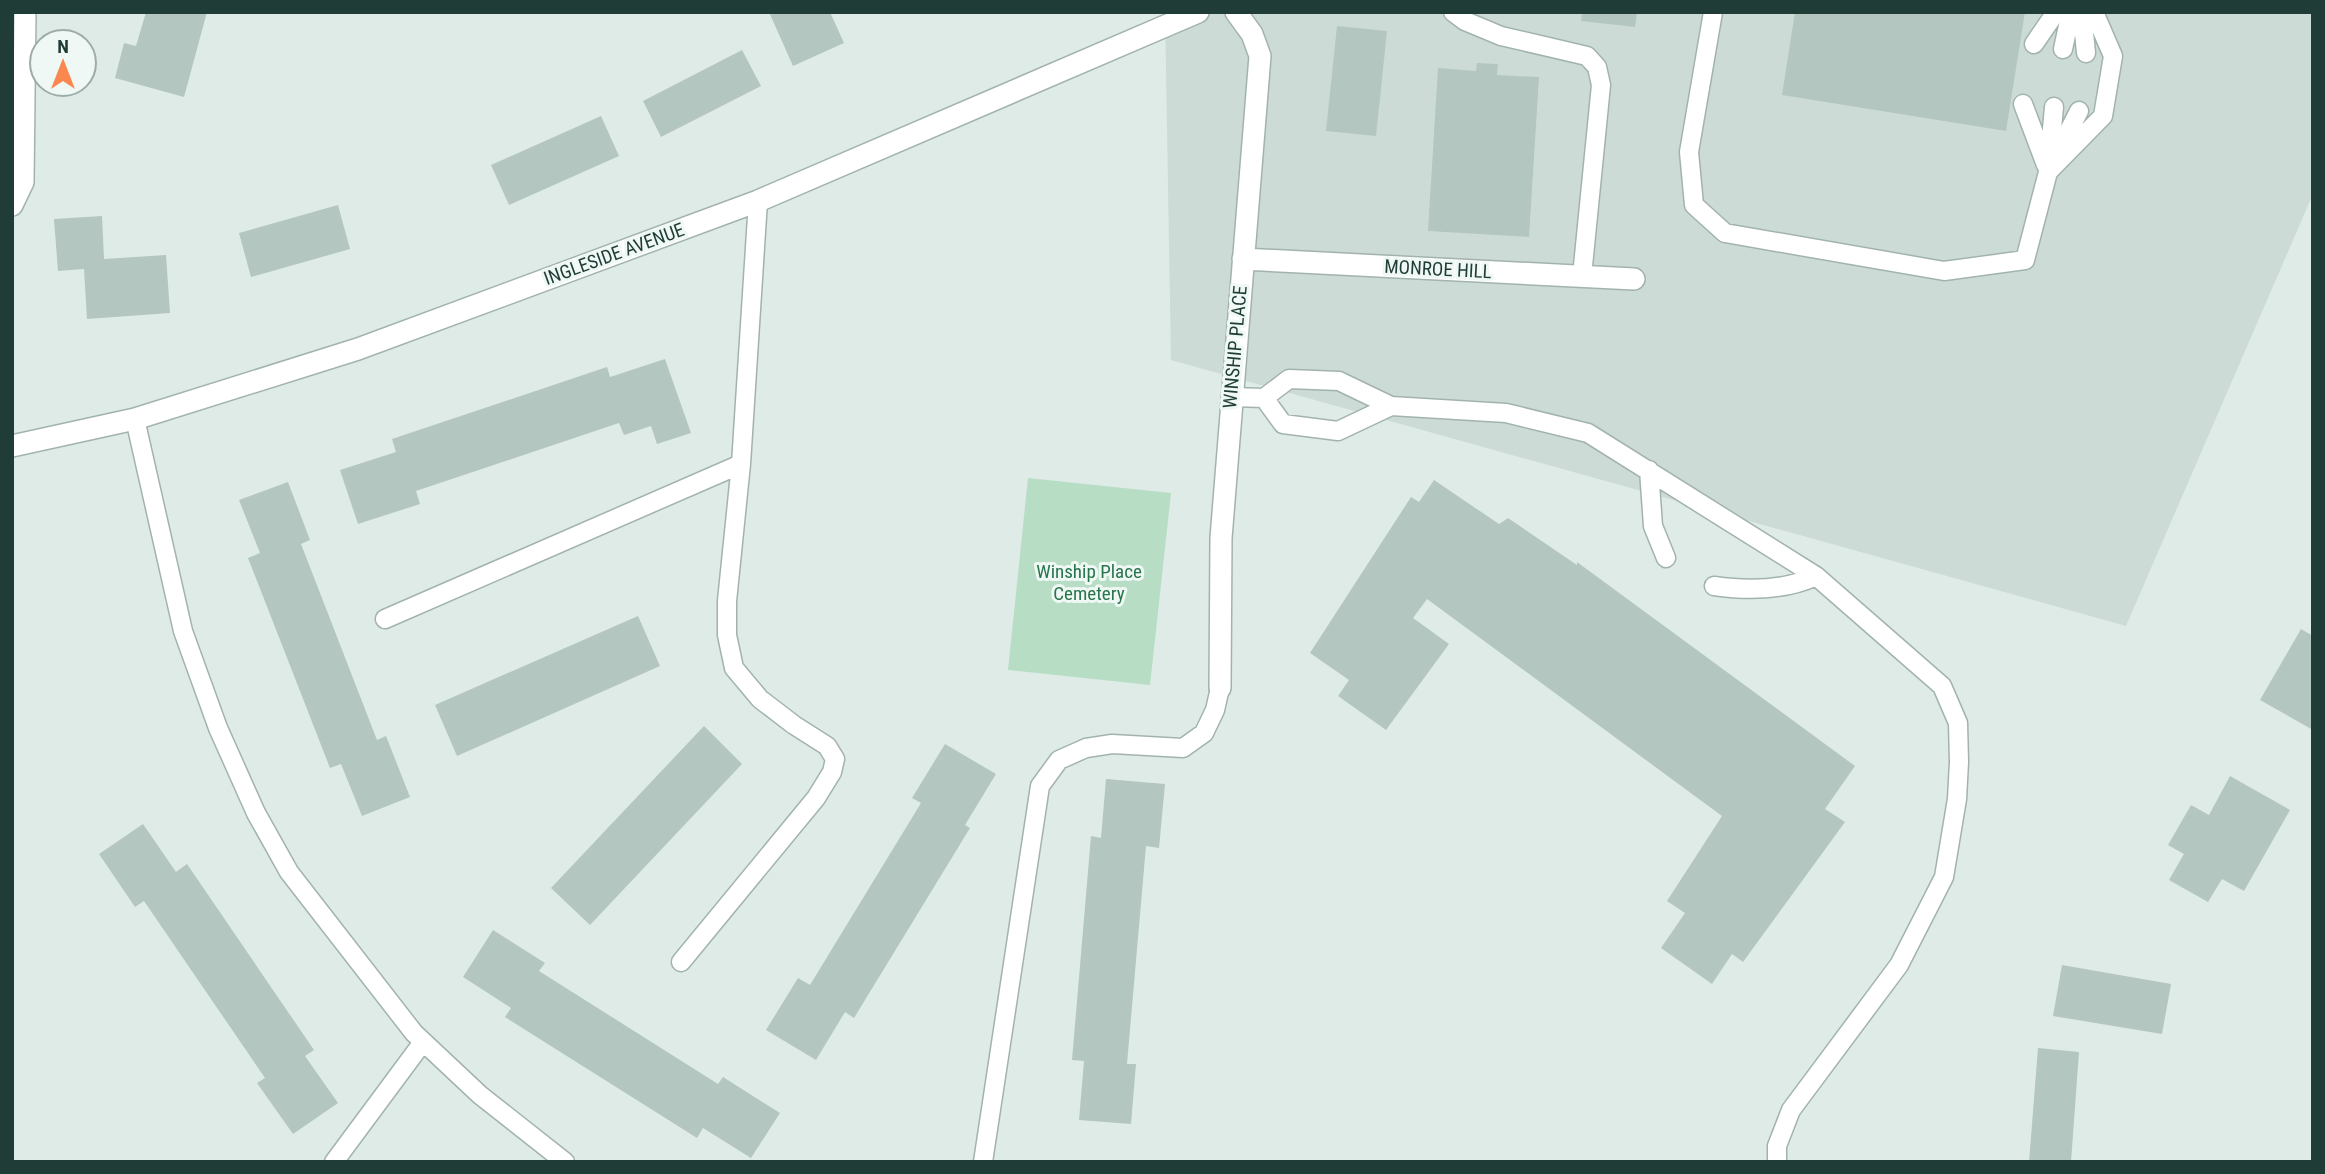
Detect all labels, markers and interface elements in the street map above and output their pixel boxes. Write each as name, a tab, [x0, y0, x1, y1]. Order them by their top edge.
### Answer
north arrow	[28, 28, 98, 98]
text: N	[57, 35, 69, 58]
street label: INGLESIDE AVENUE	[541, 218, 687, 290]
street label: MONROE HILL	[1384, 255, 1492, 283]
street label: WINSHIP PLACE	[1218, 285, 1252, 409]
park label: Winship Place Cemetery	[1036, 560, 1142, 605]

